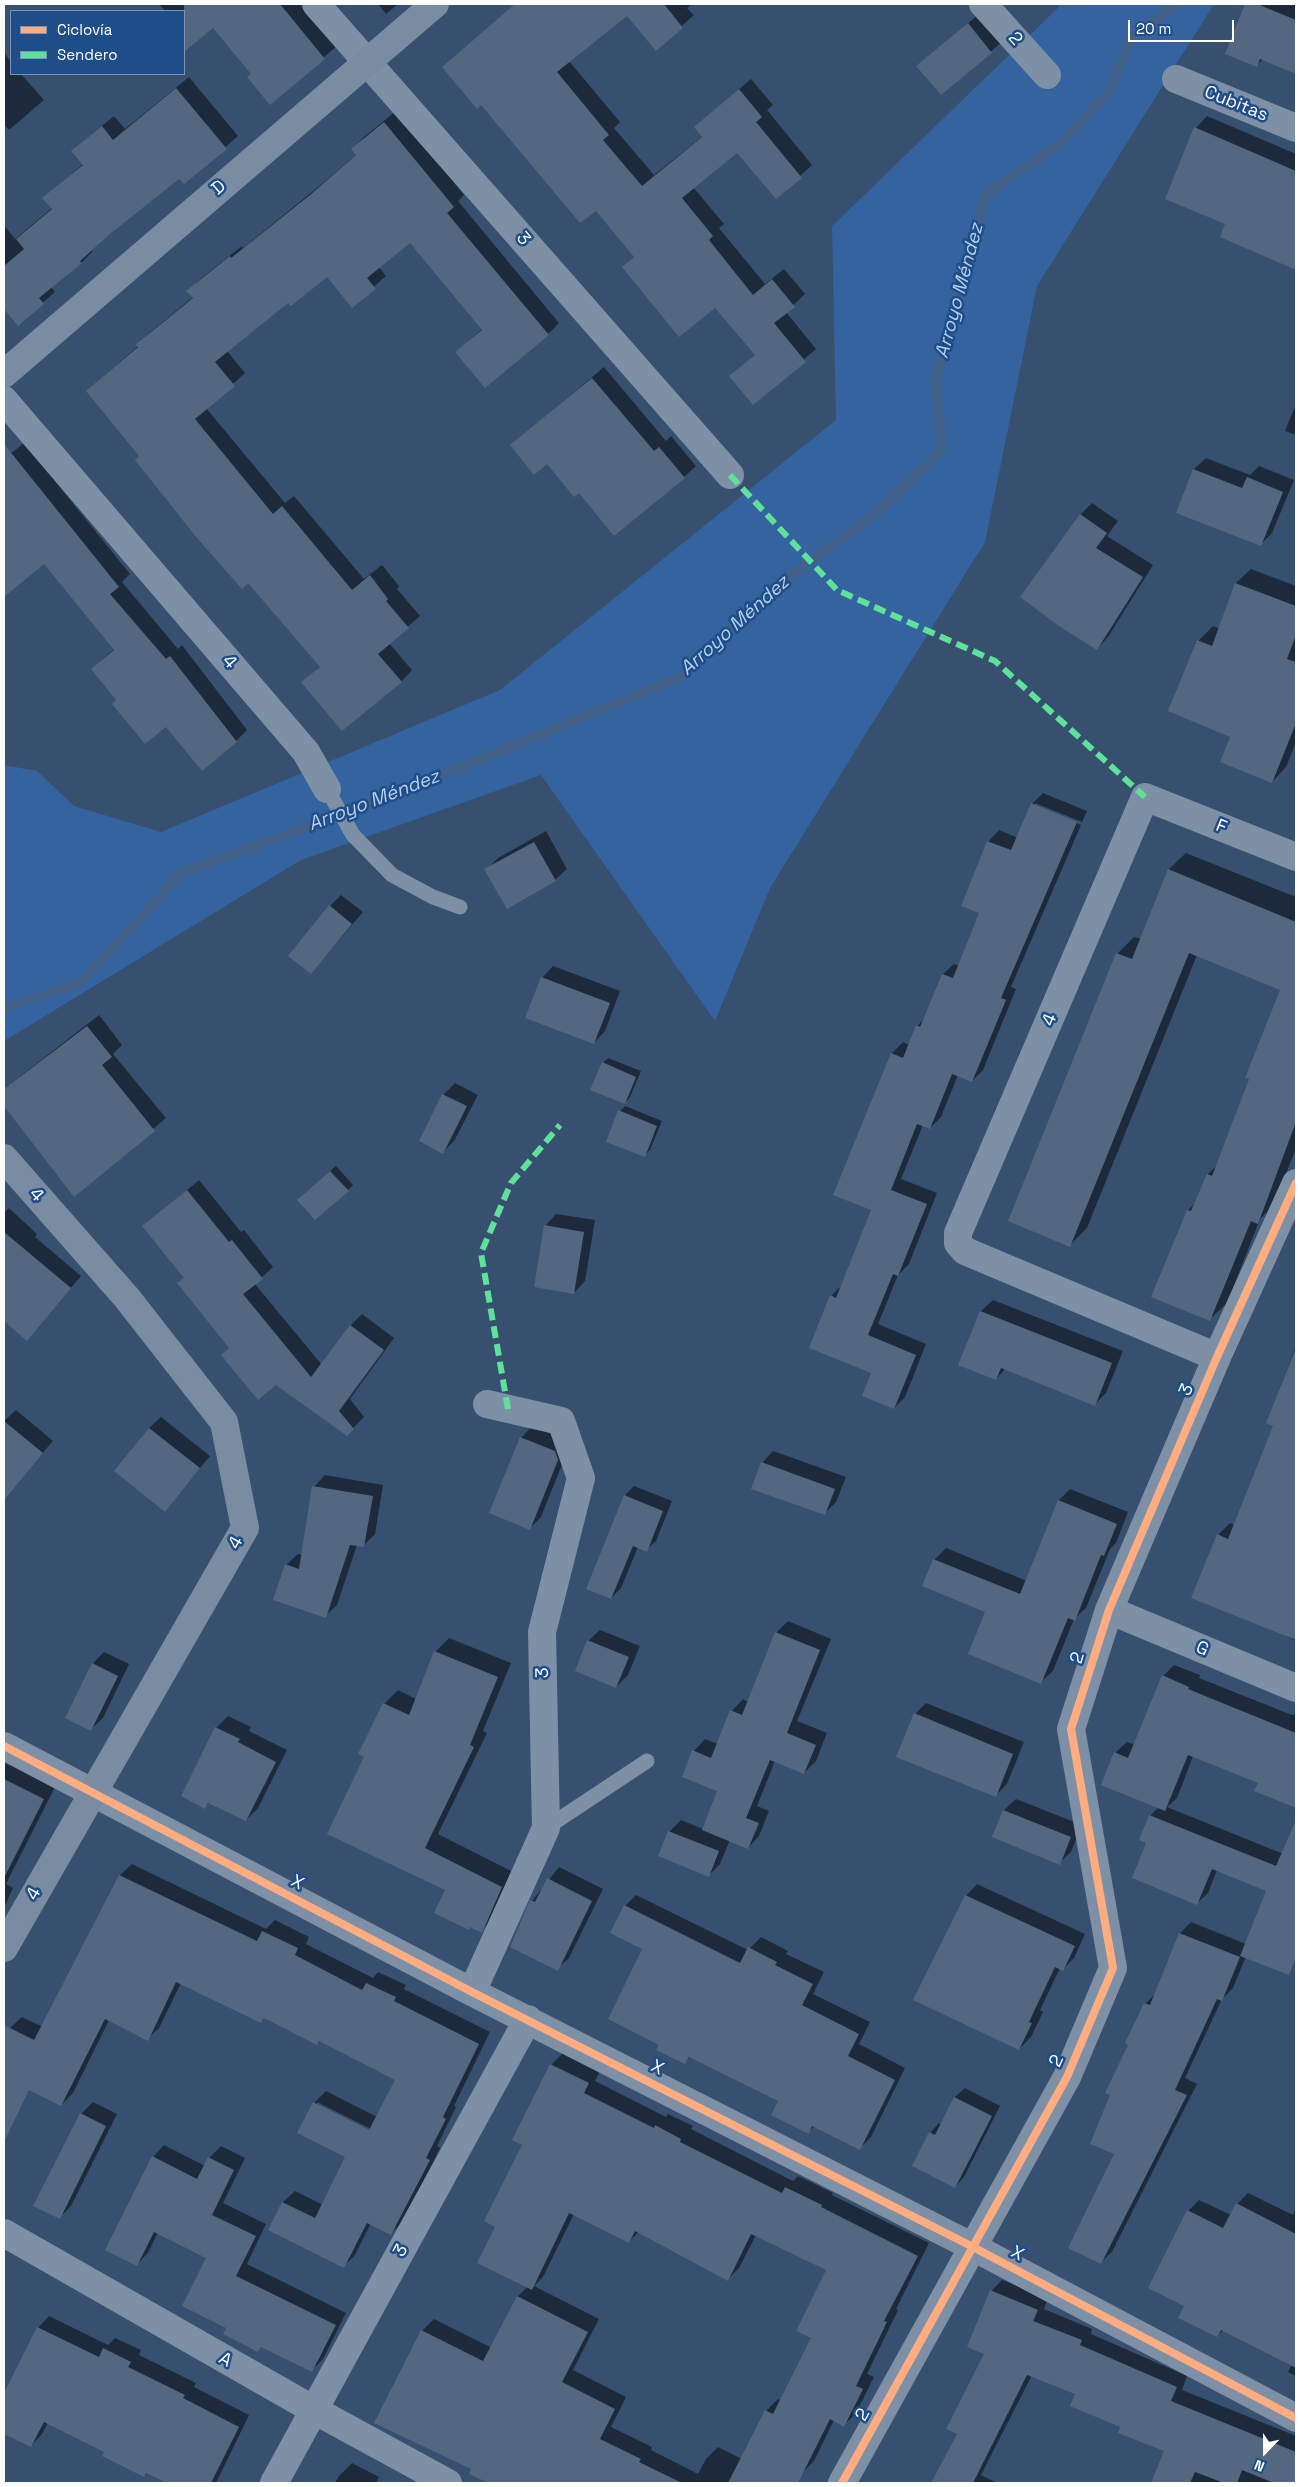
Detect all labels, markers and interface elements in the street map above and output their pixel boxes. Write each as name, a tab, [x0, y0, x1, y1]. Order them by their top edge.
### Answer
legend	[10, 10, 185, 75]
scale bar	[1130, 10, 1236, 42]
text: 20 m	[1136, 19, 1171, 38]
text: Ciclovía	[57, 20, 112, 39]
street label: 2	[1003, 28, 1027, 50]
text: Sendero	[57, 45, 117, 64]
street label: Cubitas	[1201, 82, 1271, 126]
street label: D	[207, 176, 231, 200]
water label: Arroyo Méndez	[931, 221, 989, 361]
street label: 3	[511, 228, 535, 250]
water label: Arroyo Méndez	[676, 571, 794, 681]
street label: 4	[217, 651, 241, 673]
water label: Arroyo Méndez	[305, 766, 443, 836]
street label: F	[1212, 815, 1230, 839]
street label: 4	[1038, 1011, 1062, 1029]
street label: 4	[24, 1184, 48, 1206]
street label: 3	[1175, 1381, 1199, 1399]
street label: 4	[224, 1533, 248, 1553]
street label: G	[1192, 1637, 1212, 1661]
street label: 2	[1066, 1650, 1090, 1666]
street label: 3	[532, 1667, 554, 1679]
street label: X	[287, 1871, 307, 1895]
street label: 4	[22, 1884, 46, 1904]
street label: 2	[1045, 2052, 1069, 2070]
street label: X	[647, 2056, 667, 2080]
street label: 3	[389, 2241, 413, 2261]
street label: X	[1007, 2242, 1027, 2266]
street label: A	[215, 2348, 235, 2372]
street label: 2	[851, 2405, 875, 2425]
north arrow	[1240, 2427, 1290, 2477]
text: N	[1252, 2456, 1267, 2476]

